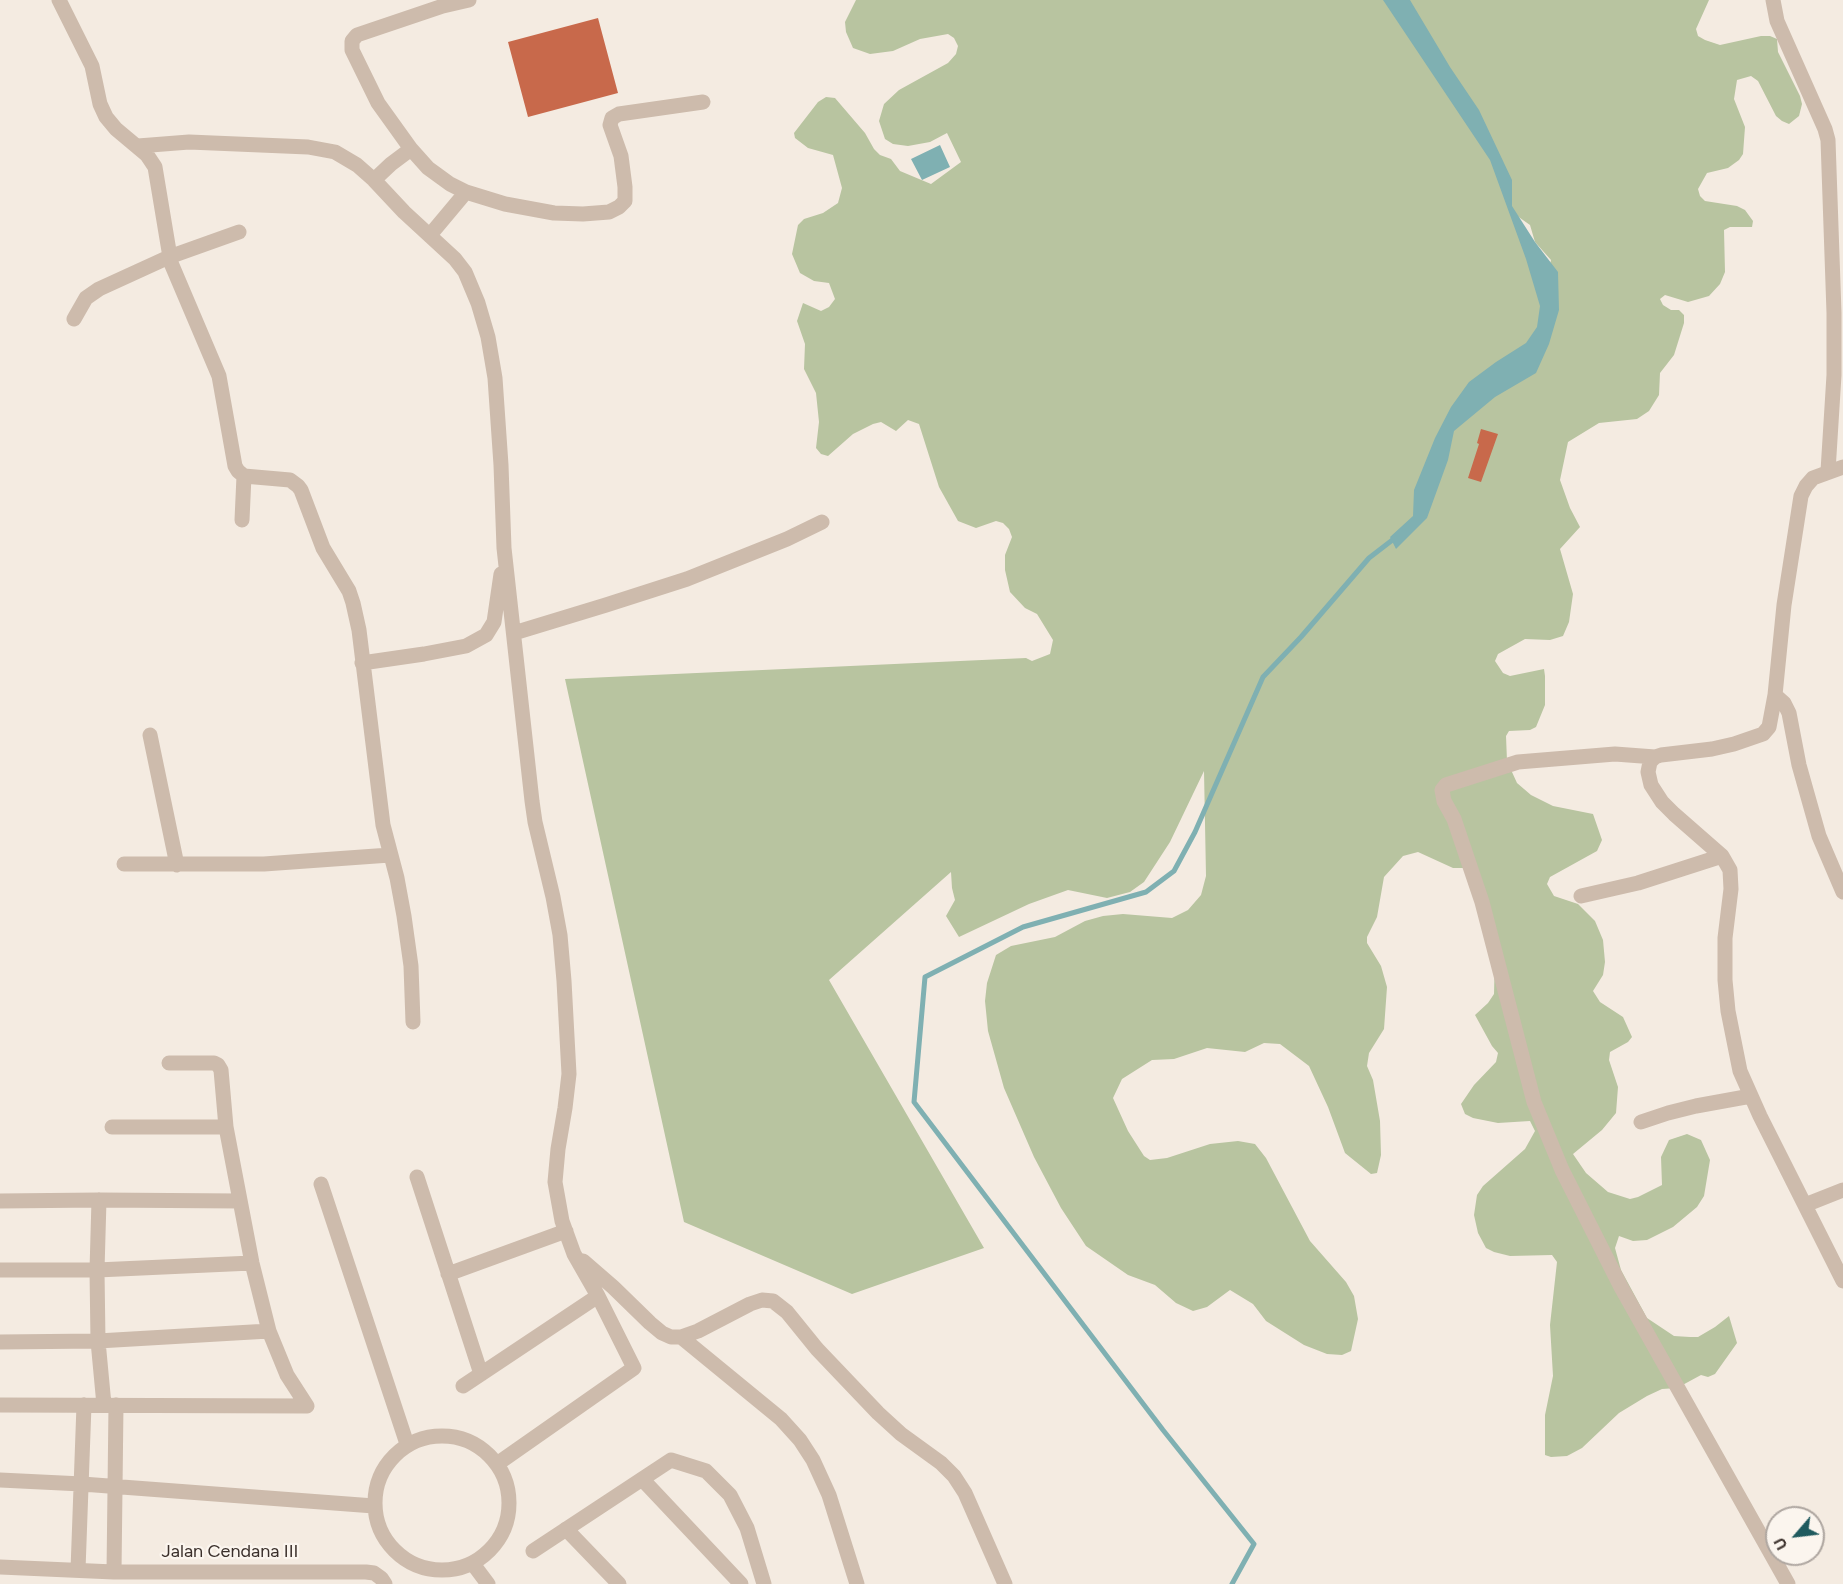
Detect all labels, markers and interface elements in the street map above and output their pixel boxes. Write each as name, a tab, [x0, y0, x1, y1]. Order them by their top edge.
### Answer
north arrow	[1765, 1506, 1825, 1566]
text: U	[1769, 1534, 1791, 1553]
street label: Jalan Cendana III	[162, 1541, 298, 1563]

